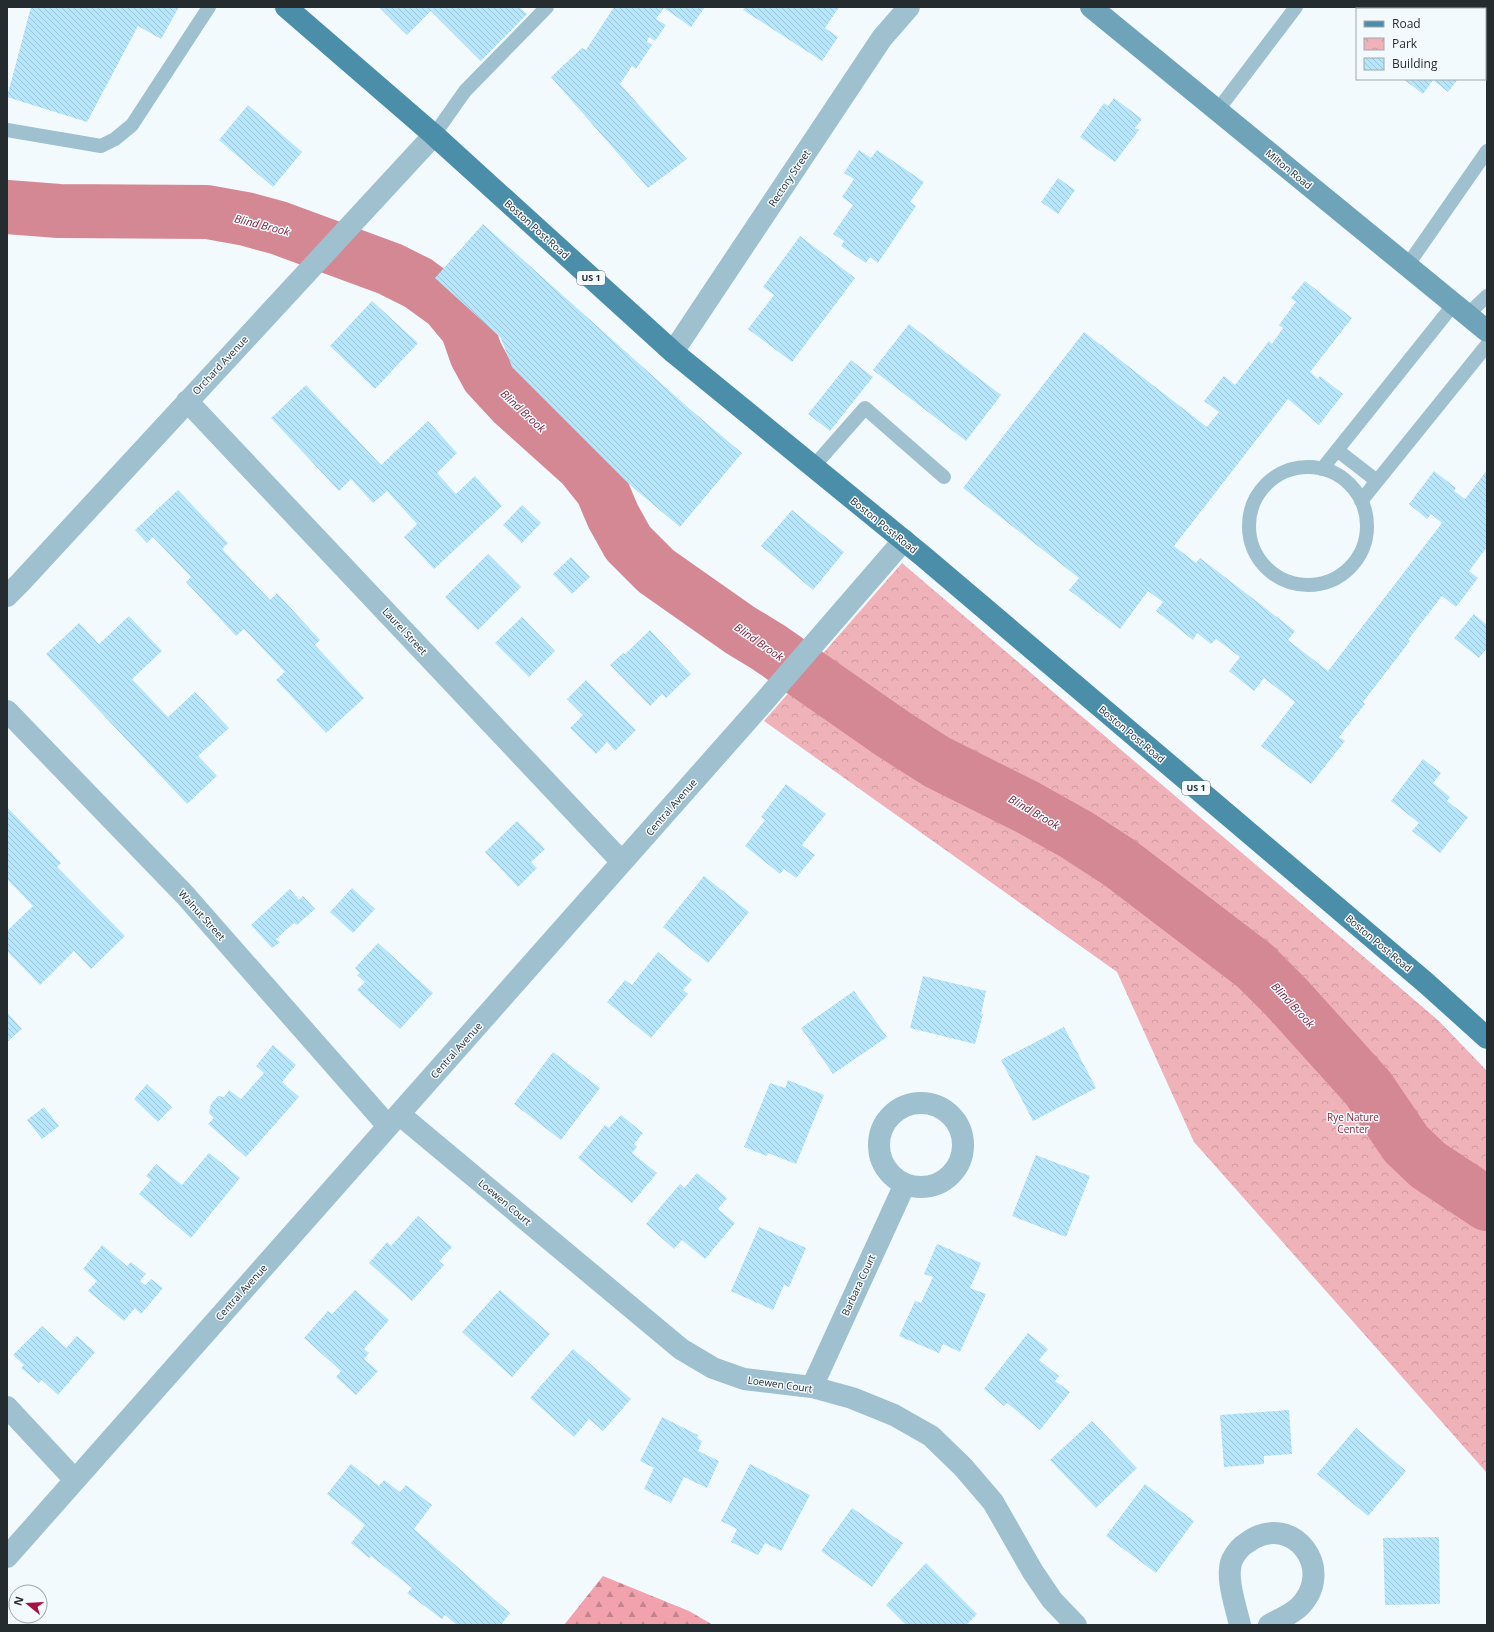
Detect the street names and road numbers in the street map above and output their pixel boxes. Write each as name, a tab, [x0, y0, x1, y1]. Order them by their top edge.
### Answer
street label: Rectory Street	[765, 146, 813, 209]
street label: Milton Road	[1263, 146, 1315, 192]
street label: Boston Post Road	[502, 196, 572, 262]
road number: US 1	[577, 271, 605, 285]
street label: Orchard Avenue	[189, 332, 251, 398]
street label: Boston Post Road	[848, 494, 920, 556]
street label: Laurel Street	[380, 604, 431, 658]
street label: Boston Post Road	[1096, 702, 1168, 766]
street label: Central Avenue	[642, 775, 700, 838]
road number: US 1	[1182, 781, 1210, 795]
street label: Walnut Street	[175, 887, 229, 944]
street label: Boston Post Road	[1343, 911, 1415, 975]
street label: Central Avenue	[427, 1019, 485, 1081]
street label: Loewen Court	[476, 1176, 535, 1229]
street label: Barbara Court	[838, 1252, 878, 1318]
street label: Central Avenue	[212, 1261, 270, 1323]
street label: Loewen Court	[747, 1373, 814, 1396]

